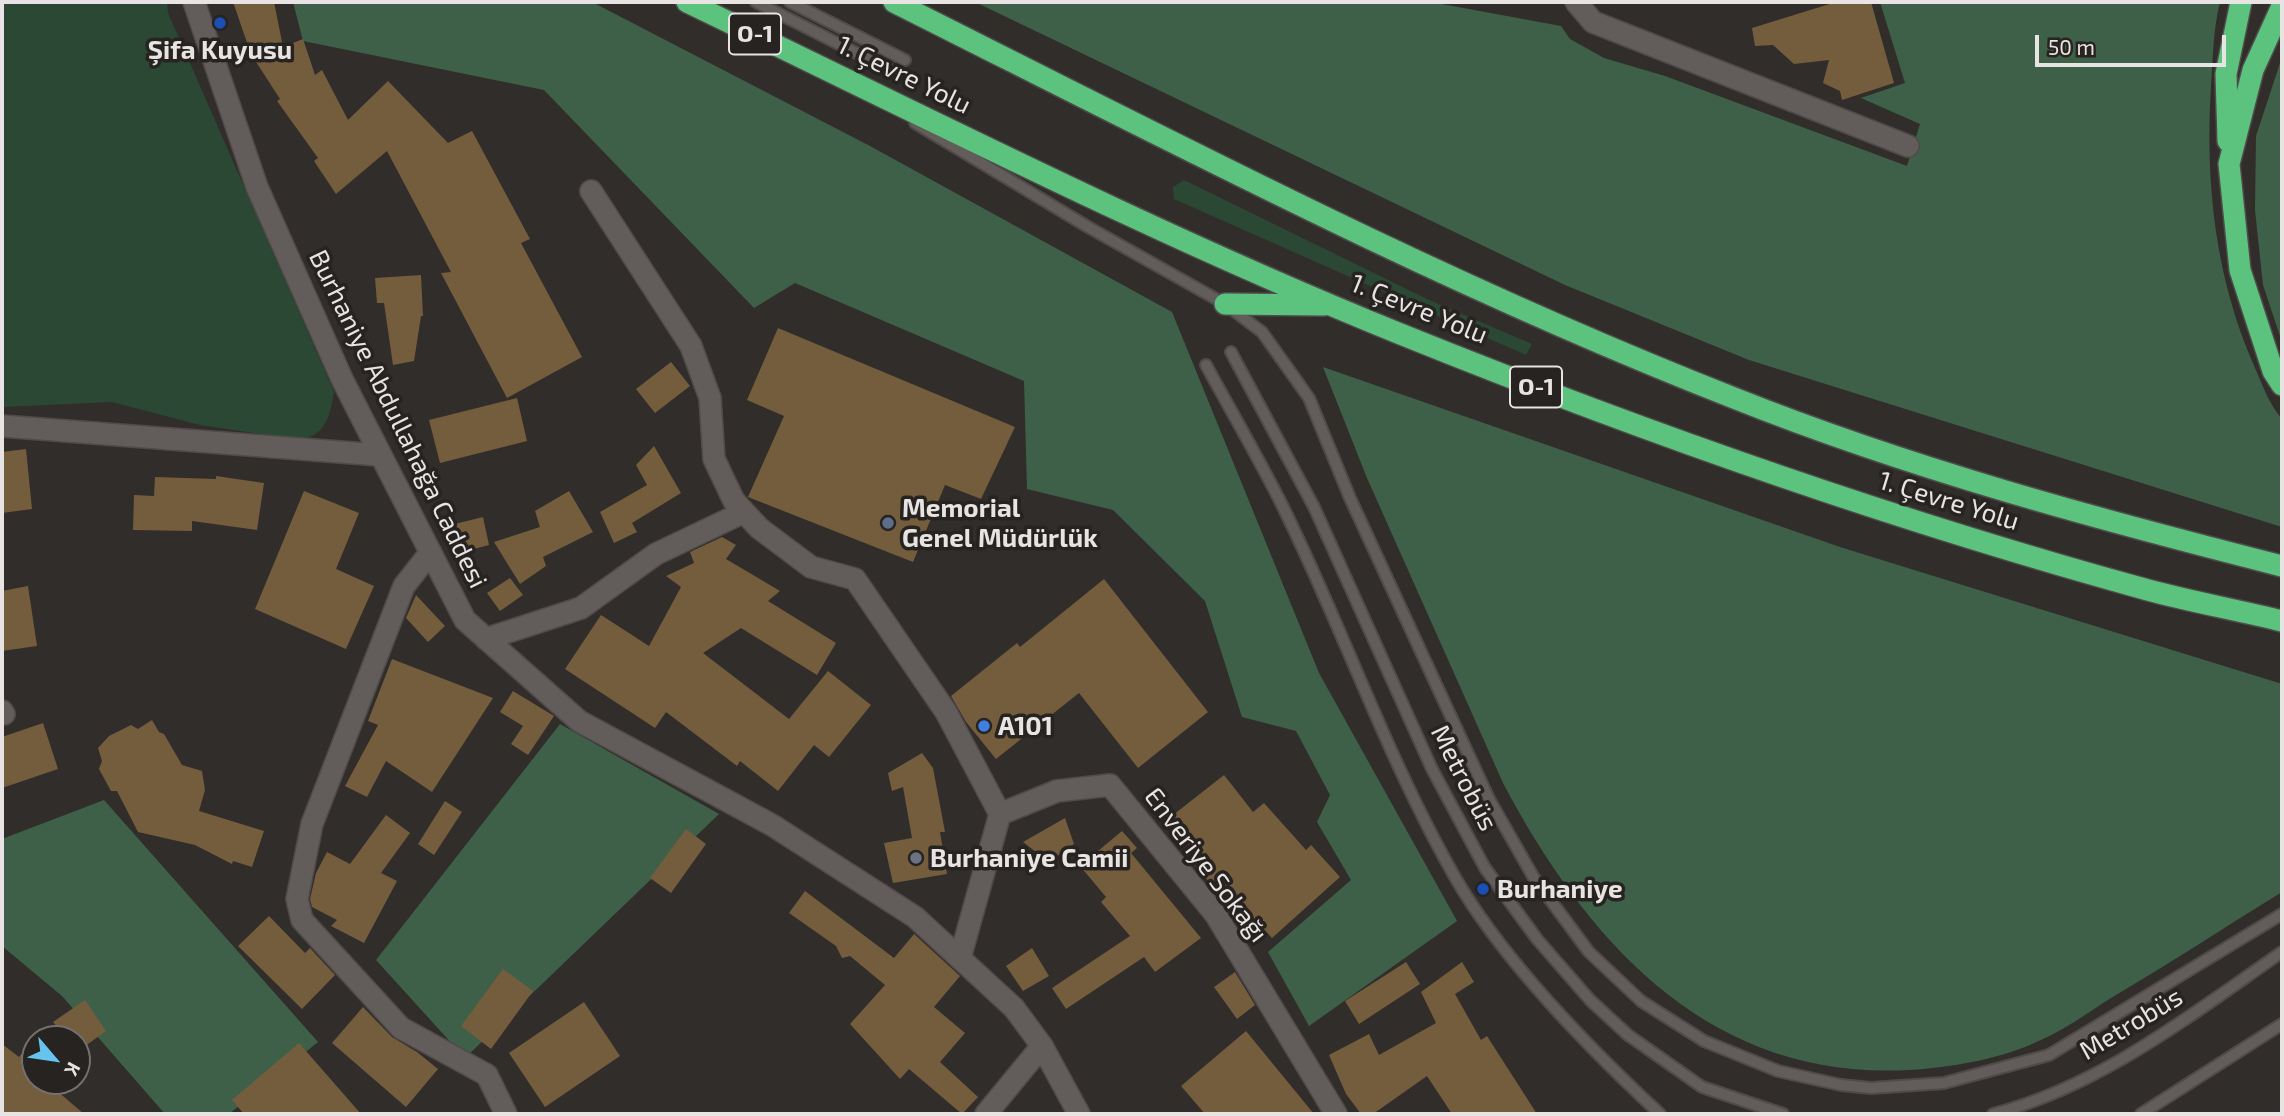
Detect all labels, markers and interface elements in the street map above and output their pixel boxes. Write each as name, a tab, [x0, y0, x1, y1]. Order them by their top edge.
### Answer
road number: O-1	[729, 13, 781, 54]
marker: Şifa Kuyusu	[212, 15, 228, 31]
scale bar	[2039, 21, 2230, 65]
street label: 1. Çevre Yolu	[832, 29, 976, 121]
place label: Şifa Kuyusu	[148, 34, 292, 66]
text: 50 m	[2048, 34, 2095, 59]
street label: Burhaniye Abdullahağa Caddesi	[302, 245, 494, 593]
street label: 1. Çevre Yolu	[1346, 267, 1492, 351]
road number: O-1	[1510, 366, 1562, 408]
street label: 1. Çevre Yolu	[1875, 465, 2023, 537]
place label: Memorial Genel Müdürlük	[902, 492, 1098, 554]
marker: Memorial Genel Müdürlük	[880, 515, 896, 531]
place label: A101	[998, 710, 1053, 742]
marker: A101	[976, 718, 992, 734]
street label: Metrobüs	[1424, 720, 1504, 836]
street label: Enveriye Sokağı	[1138, 782, 1274, 948]
place label: Burhaniye Camii	[930, 842, 1129, 874]
marker: Burhaniye Camii	[908, 850, 924, 866]
place label: Burhaniye	[1497, 873, 1623, 905]
marker: Burhaniye	[1475, 881, 1491, 897]
street label: Metrobüs	[2074, 981, 2188, 1067]
north arrow	[21, 1025, 91, 1095]
text: K	[60, 1059, 86, 1080]

